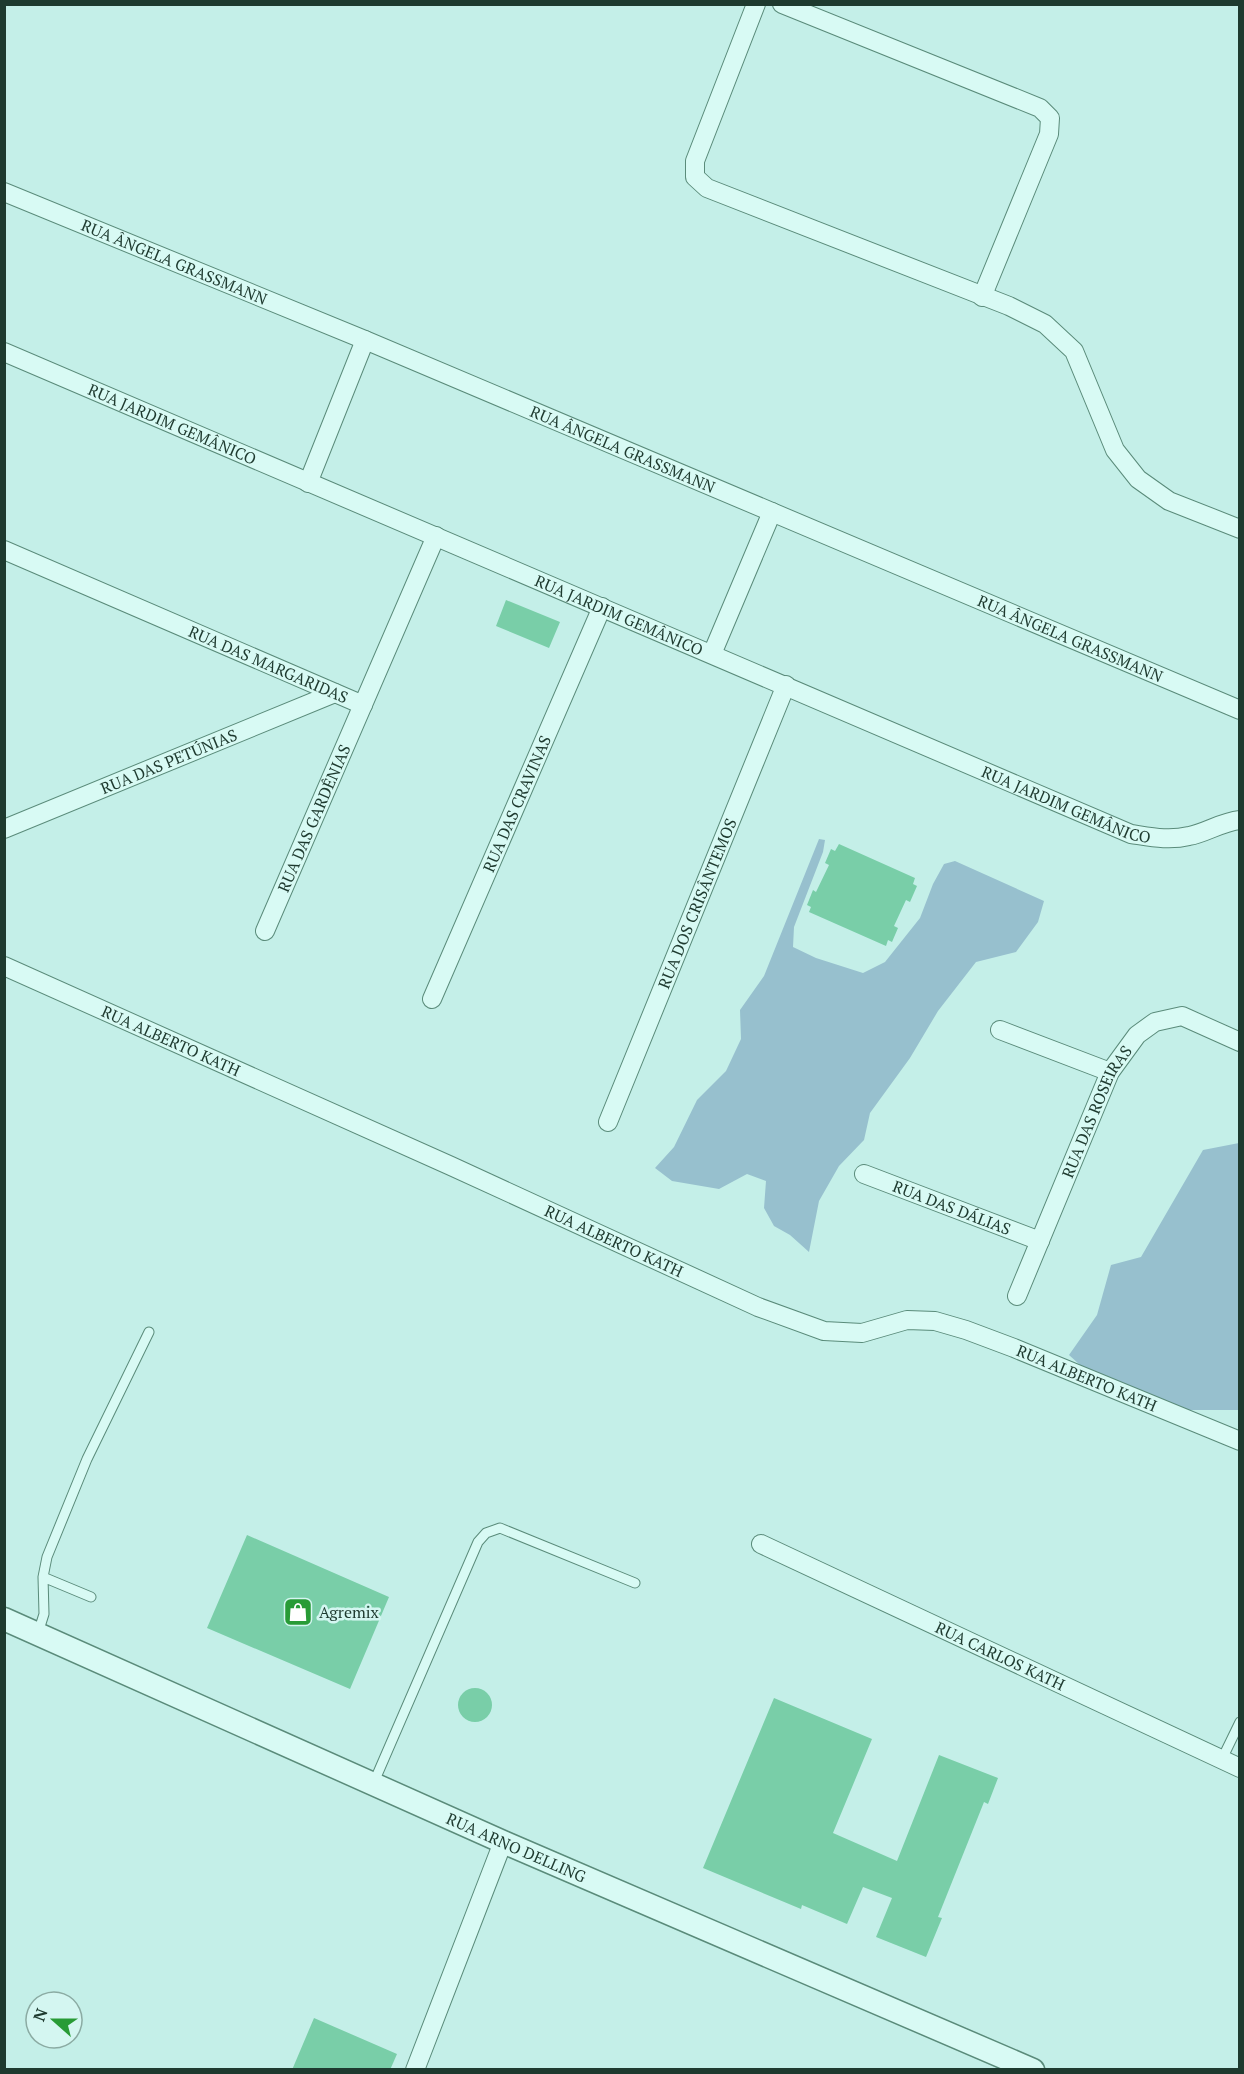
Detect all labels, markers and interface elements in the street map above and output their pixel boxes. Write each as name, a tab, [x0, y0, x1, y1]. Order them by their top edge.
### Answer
street label: RUA ÂNGELA GRASSMANN	[78, 214, 271, 310]
street label: RUA JARDIM GEMÂNICO	[85, 378, 260, 470]
street label: RUA ÂNGELA GRASSMANN	[527, 400, 719, 498]
street label: RUA JARDIM GEMÂNICO	[532, 569, 707, 661]
street label: RUA ÂNGELA GRASSMANN	[974, 589, 1167, 687]
street label: RUA DAS MARGARIDAS	[185, 620, 352, 708]
street label: RUA DAS PETÚNIAS	[97, 723, 240, 799]
street label: RUA DAS CRAVINAS	[477, 732, 556, 875]
street label: RUA DAS GARDÊNIAS	[272, 741, 356, 895]
street label: RUA JARDIM GEMÂNICO	[978, 760, 1152, 848]
street label: RUA DOS CRISÂNTEMOS	[653, 815, 742, 992]
street label: RUA ALBERTO KATH	[98, 1000, 244, 1082]
street label: RUA DAS ROSEIRAS	[1056, 1041, 1137, 1181]
street label: RUA DAS DÁLIAS	[890, 1175, 1014, 1240]
street label: RUA ALBERTO KATH	[541, 1200, 687, 1282]
street label: RUA ALBERTO KATH	[1013, 1339, 1161, 1417]
shop icon: Agremix	[282, 1596, 314, 1628]
place label: Agremix	[319, 1601, 380, 1623]
street label: RUA CARLOS KATH	[932, 1616, 1069, 1696]
street label: RUA ARNO DELLING	[443, 1807, 590, 1888]
north arrow	[24, 1990, 84, 2050]
text: N	[28, 2005, 52, 2024]

